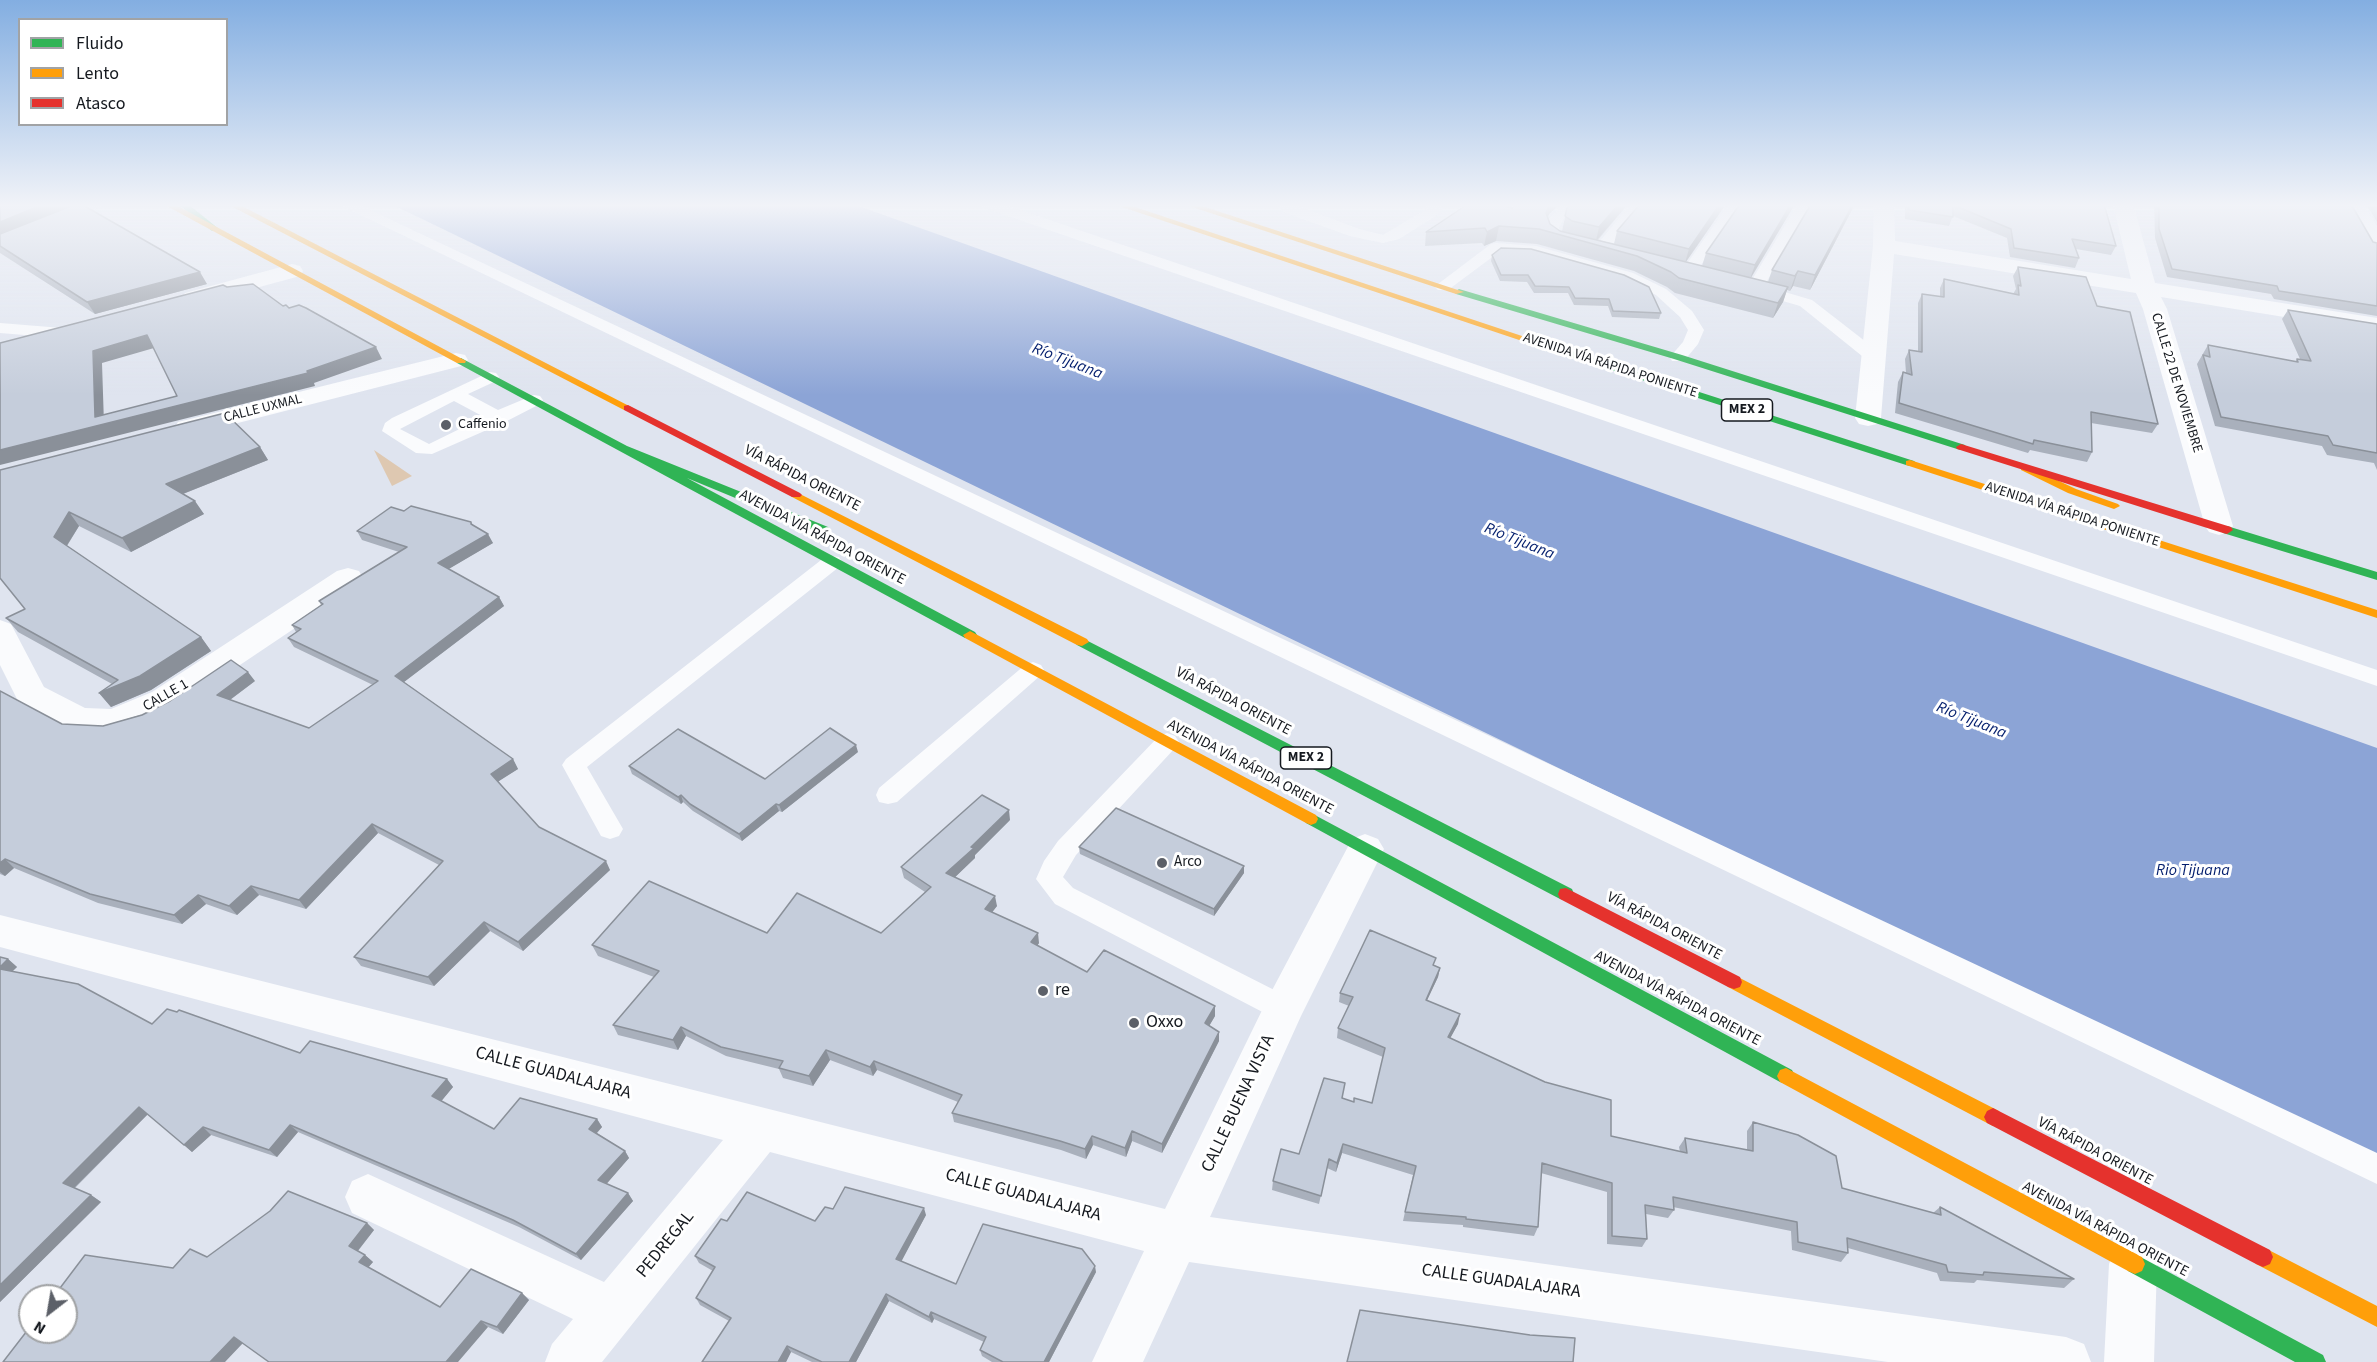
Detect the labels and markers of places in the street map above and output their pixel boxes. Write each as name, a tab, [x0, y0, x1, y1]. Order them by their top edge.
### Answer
place label: Caffenio	[458, 417, 507, 433]
marker: Caffenio	[439, 418, 453, 432]
place label: Arco	[1174, 854, 1202, 872]
marker: Arco	[1155, 856, 1169, 870]
place label: re	[1055, 980, 1070, 1002]
marker: re	[1036, 984, 1050, 998]
place label: Oxxo	[1146, 1012, 1183, 1034]
marker: Oxxo	[1127, 1016, 1141, 1030]

